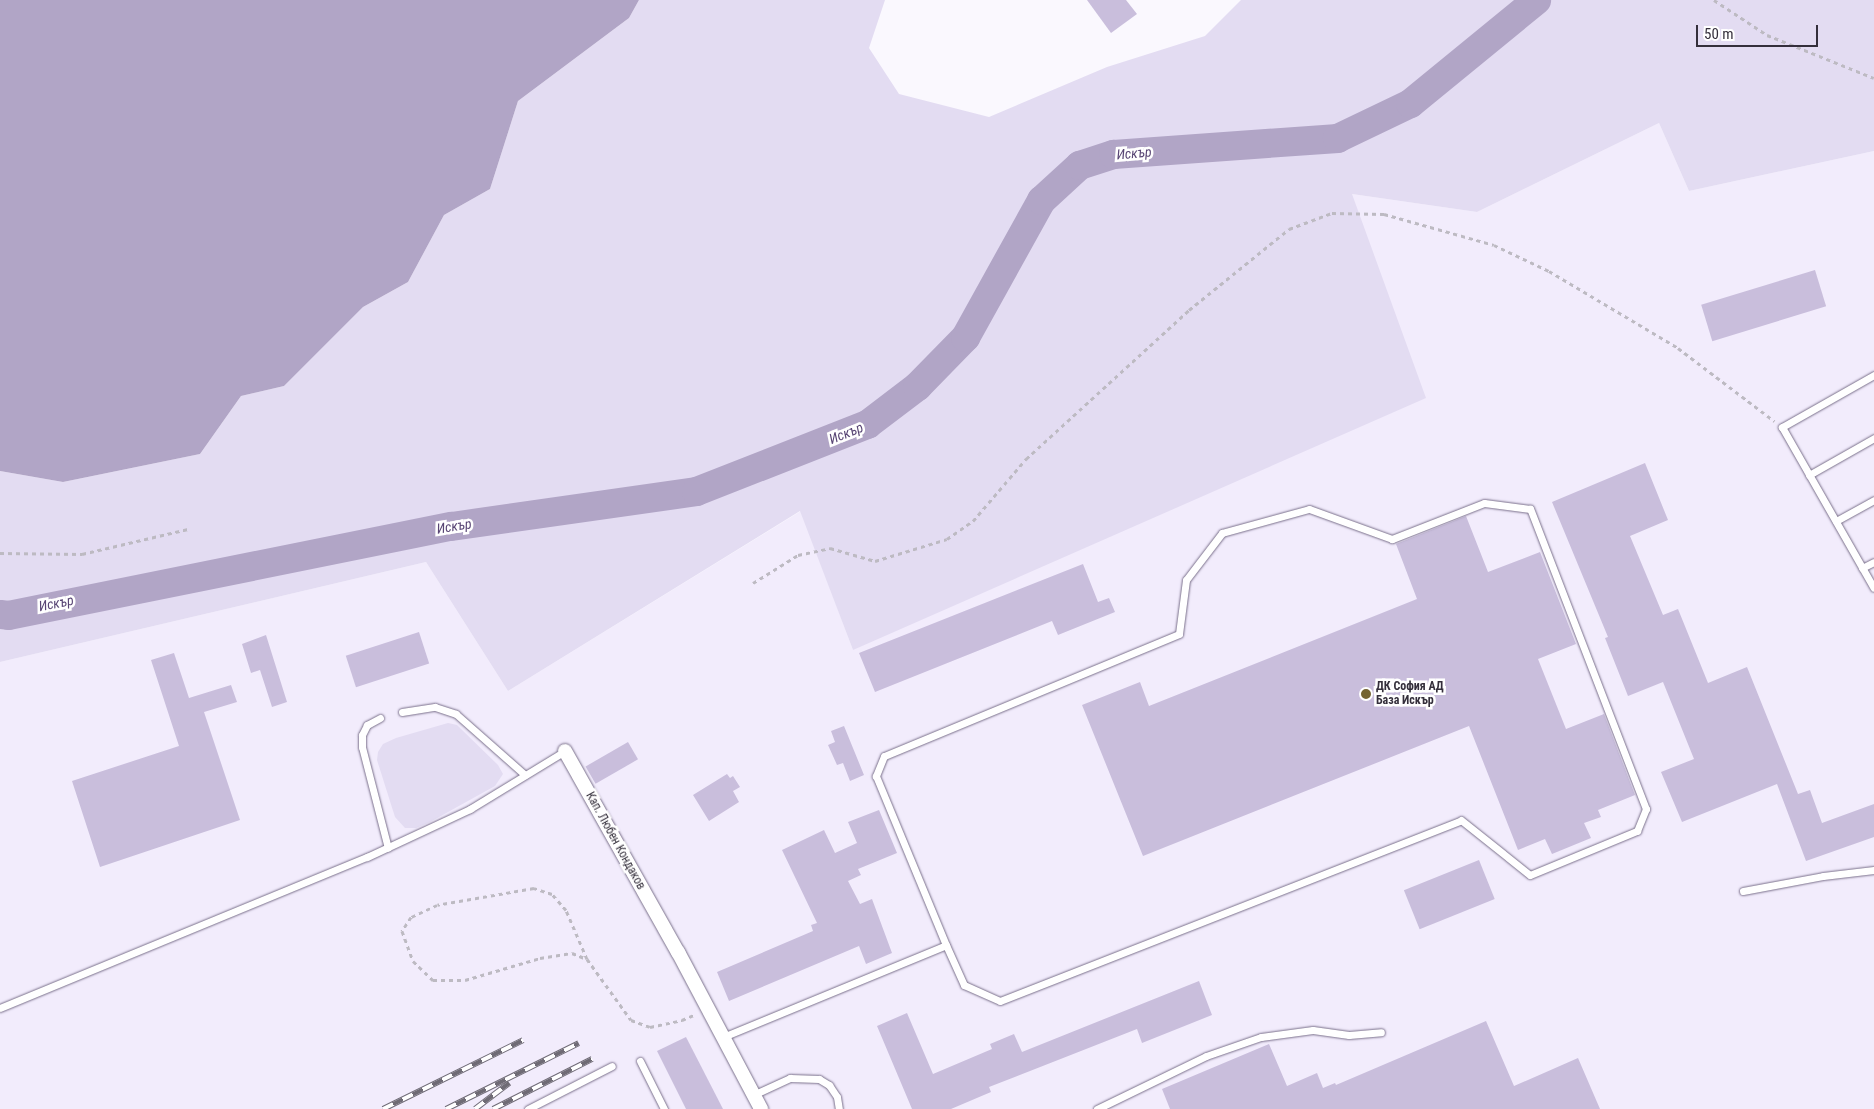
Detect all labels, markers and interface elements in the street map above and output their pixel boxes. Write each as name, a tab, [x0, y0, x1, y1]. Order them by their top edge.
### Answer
scale bar	[1699, 15, 1822, 47]
text: 50 m	[1704, 25, 1734, 43]
water label: Искър	[1116, 143, 1152, 163]
water label: Искър	[827, 419, 865, 447]
water label: Искър	[435, 515, 473, 537]
water label: Искър	[37, 591, 75, 615]
place label: ДК София АД База Искър	[1376, 680, 1444, 708]
marker: ДК София АД База Искър	[1360, 688, 1372, 700]
street label: Кап. Любен Кондаков	[582, 790, 648, 892]

